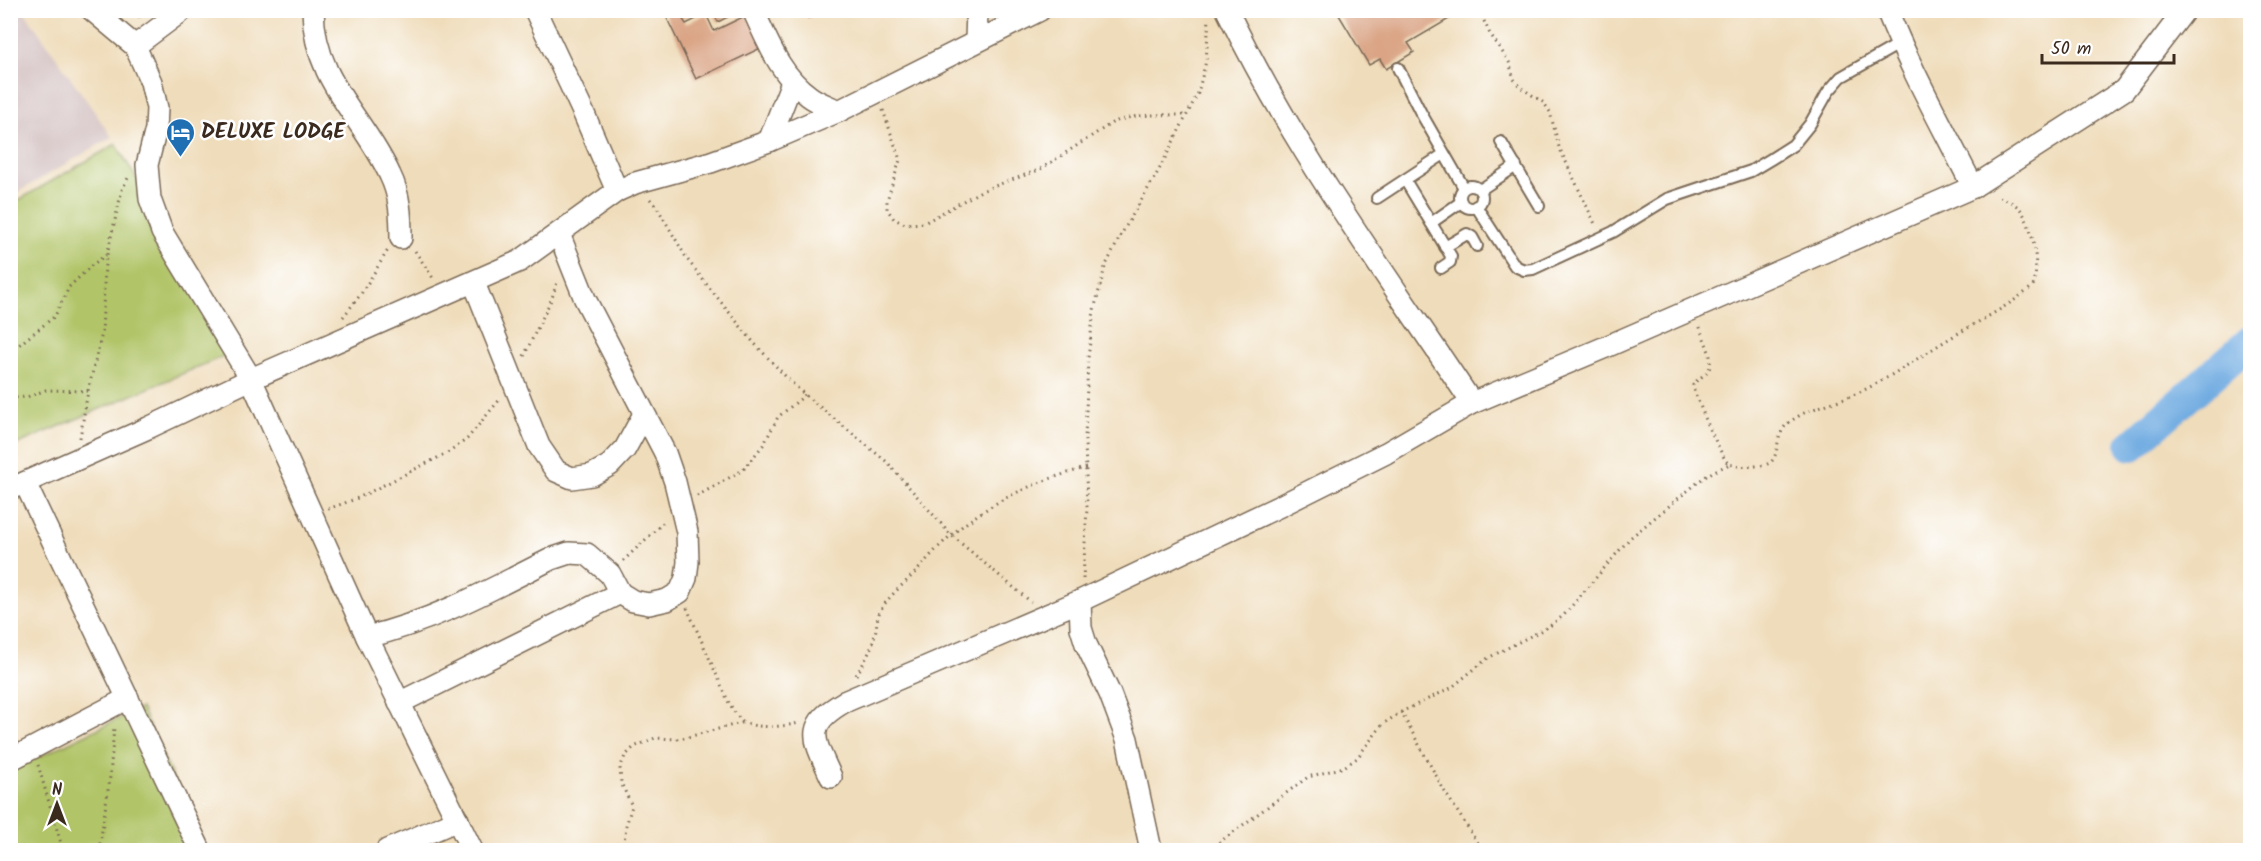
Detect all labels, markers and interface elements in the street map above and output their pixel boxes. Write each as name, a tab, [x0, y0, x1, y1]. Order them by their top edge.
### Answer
scale bar	[2042, 27, 2174, 65]
text: 50 m	[2051, 35, 2091, 64]
hotel icon: DELUXE LODGE	[164, 116, 196, 158]
place label: DELUXE LODGE	[201, 116, 346, 149]
north arrow	[27, 774, 87, 834]
text: N	[52, 778, 62, 803]

